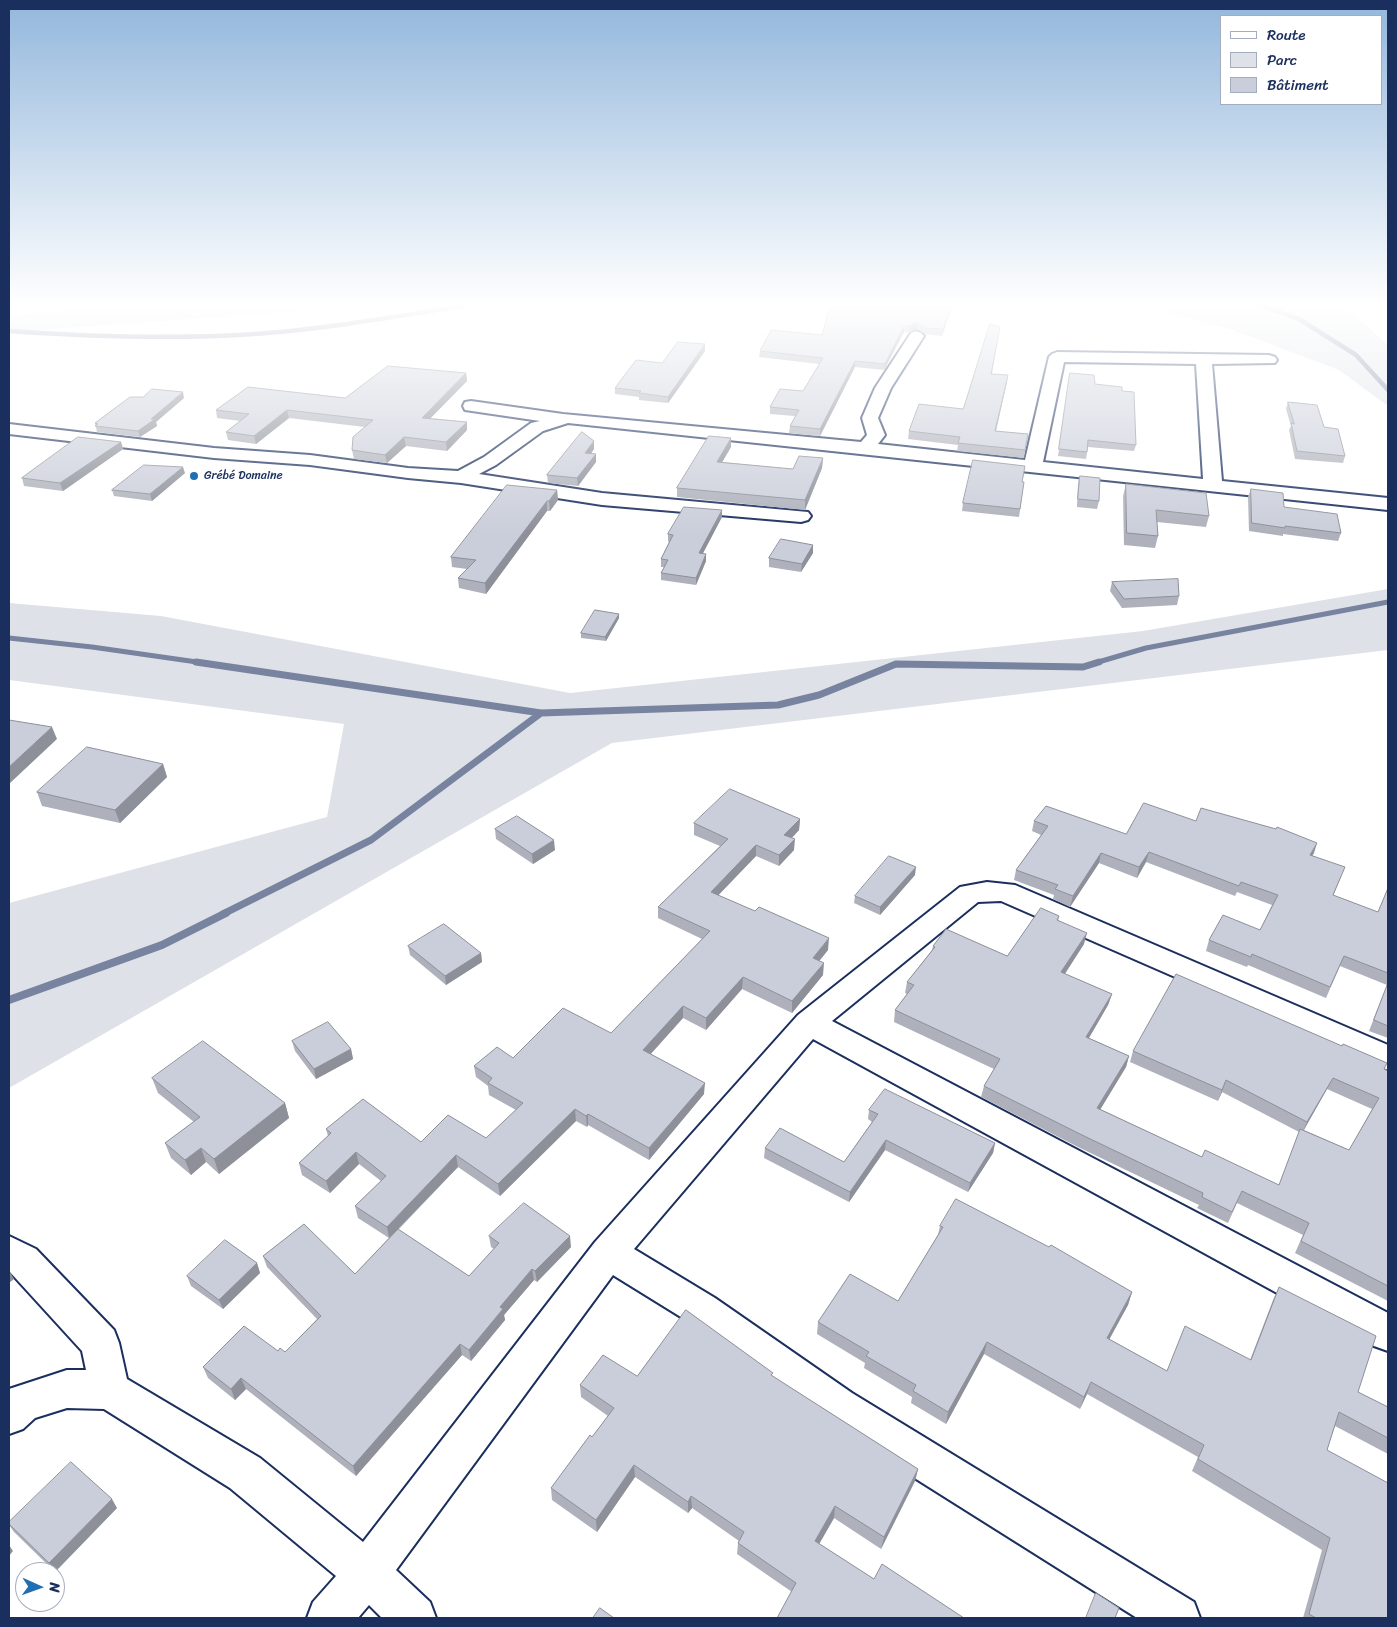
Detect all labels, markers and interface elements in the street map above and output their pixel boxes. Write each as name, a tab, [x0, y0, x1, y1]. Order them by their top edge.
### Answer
legend	[1220, 15, 1382, 105]
text: Route	[1267, 22, 1306, 48]
text: Parc	[1267, 47, 1297, 73]
text: Bâtiment	[1267, 72, 1329, 98]
place label: Grébé Domaine	[204, 469, 283, 483]
marker: Grébé Domaine	[188, 470, 200, 482]
north arrow	[15, 1562, 65, 1612]
text: N	[42, 1582, 67, 1593]

